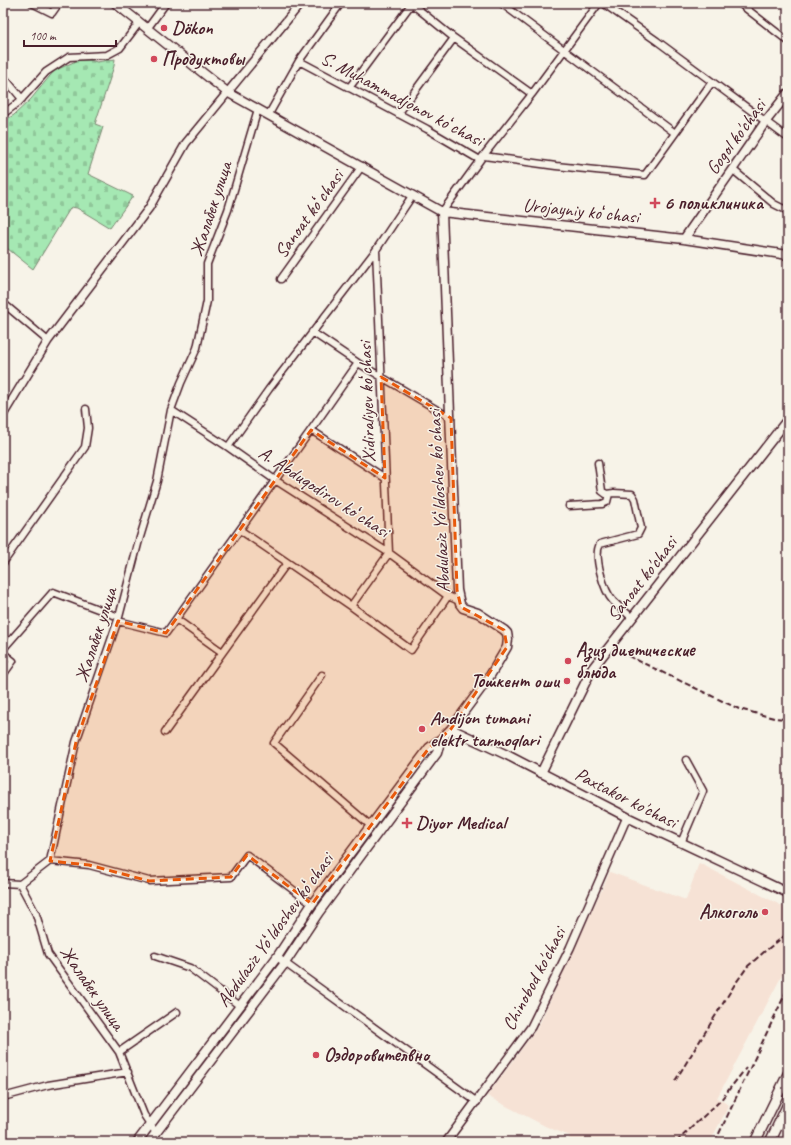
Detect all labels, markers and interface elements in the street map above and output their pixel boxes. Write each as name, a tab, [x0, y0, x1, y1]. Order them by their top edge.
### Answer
place label: Dökon	[172, 16, 213, 40]
scale bar	[24, 22, 116, 48]
marker: Dökon	[159, 23, 169, 33]
text: 100 m	[30, 28, 57, 44]
street label: S. Muhammadjonov koʻchasi	[317, 46, 489, 153]
place label: Продуктовы	[162, 47, 246, 71]
marker: Продуктовы	[149, 54, 159, 64]
street label: Gogol ko'chasi	[701, 93, 773, 179]
street label: Жалабек улица	[184, 156, 238, 259]
street label: Sanoat koʻchasi	[269, 163, 350, 263]
place label: 6 поликлиника	[664, 191, 765, 215]
street label: Urоjayniy koʻchasi	[522, 193, 643, 229]
marker: 6 поликлиника	[649, 197, 661, 209]
street label: Xidiraliyev koʻchasi	[353, 339, 381, 463]
street label: Abdulaziz Yoʻldoshev koʻchasi	[422, 406, 456, 593]
street label: A. Abduqodirov koʻchasi	[254, 441, 396, 545]
street label: Sanoat ko'chasi	[601, 530, 684, 626]
street label: Жалабек улица	[69, 582, 123, 685]
place label: Азиз диетические блюда	[576, 638, 696, 684]
marker: Азиз диетические блюда	[563, 656, 573, 666]
place label: Тошкент оши	[471, 669, 561, 693]
marker: Тошкент оши	[562, 676, 572, 686]
place label: Andijon tumani elektr tarmoqlari	[430, 706, 541, 752]
marker: Andijon tumani elektr tarmoqlari	[417, 724, 427, 734]
street label: Paxtakor ko'chasi	[571, 762, 683, 835]
place label: Diyor Medical	[416, 811, 509, 835]
marker: Diyor Medical	[401, 817, 413, 829]
street label: Abdulaziz Yoʻldoshev koʻchasi	[211, 847, 340, 1011]
place label: Алкоголь	[699, 900, 758, 924]
marker: Алкоголь	[760, 907, 770, 917]
street label: Chinobod ko'chasi	[497, 921, 572, 1035]
street label: Жалабек улица	[54, 941, 131, 1037]
place label: Оэдоровителвно	[324, 1043, 432, 1067]
marker: Оэдоровителвно	[311, 1050, 321, 1060]

